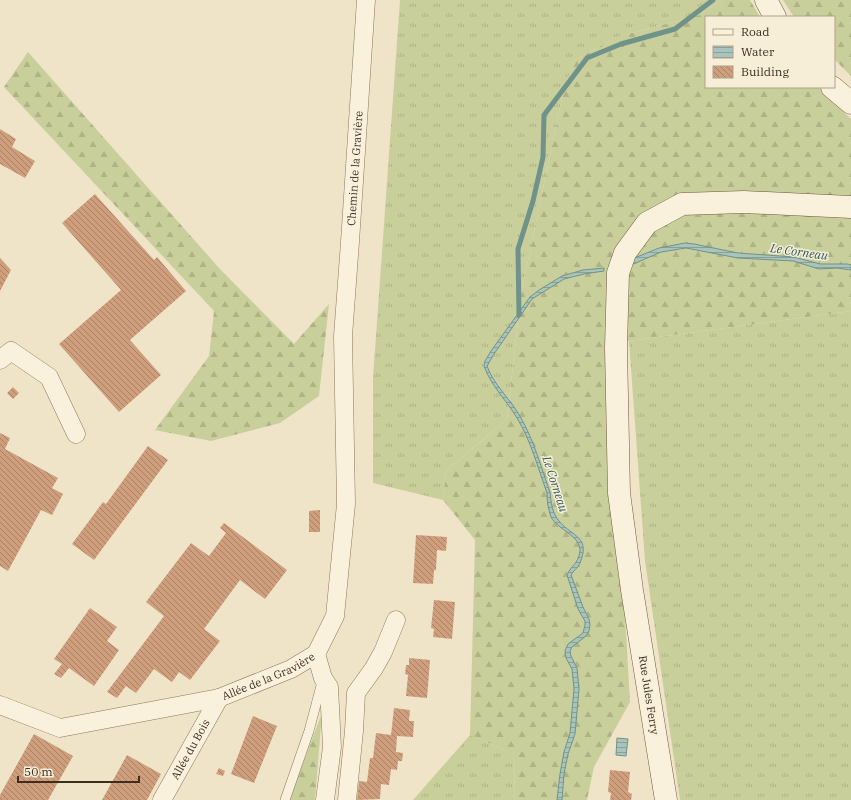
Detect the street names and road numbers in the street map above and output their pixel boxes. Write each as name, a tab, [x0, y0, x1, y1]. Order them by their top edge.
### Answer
street label: Chemin de la Gravière	[344, 110, 366, 226]
street label: Allée de la Gravière	[220, 649, 317, 703]
street label: Rue Jules Ferry	[636, 654, 662, 736]
street label: Allée du Bois	[168, 717, 213, 782]

